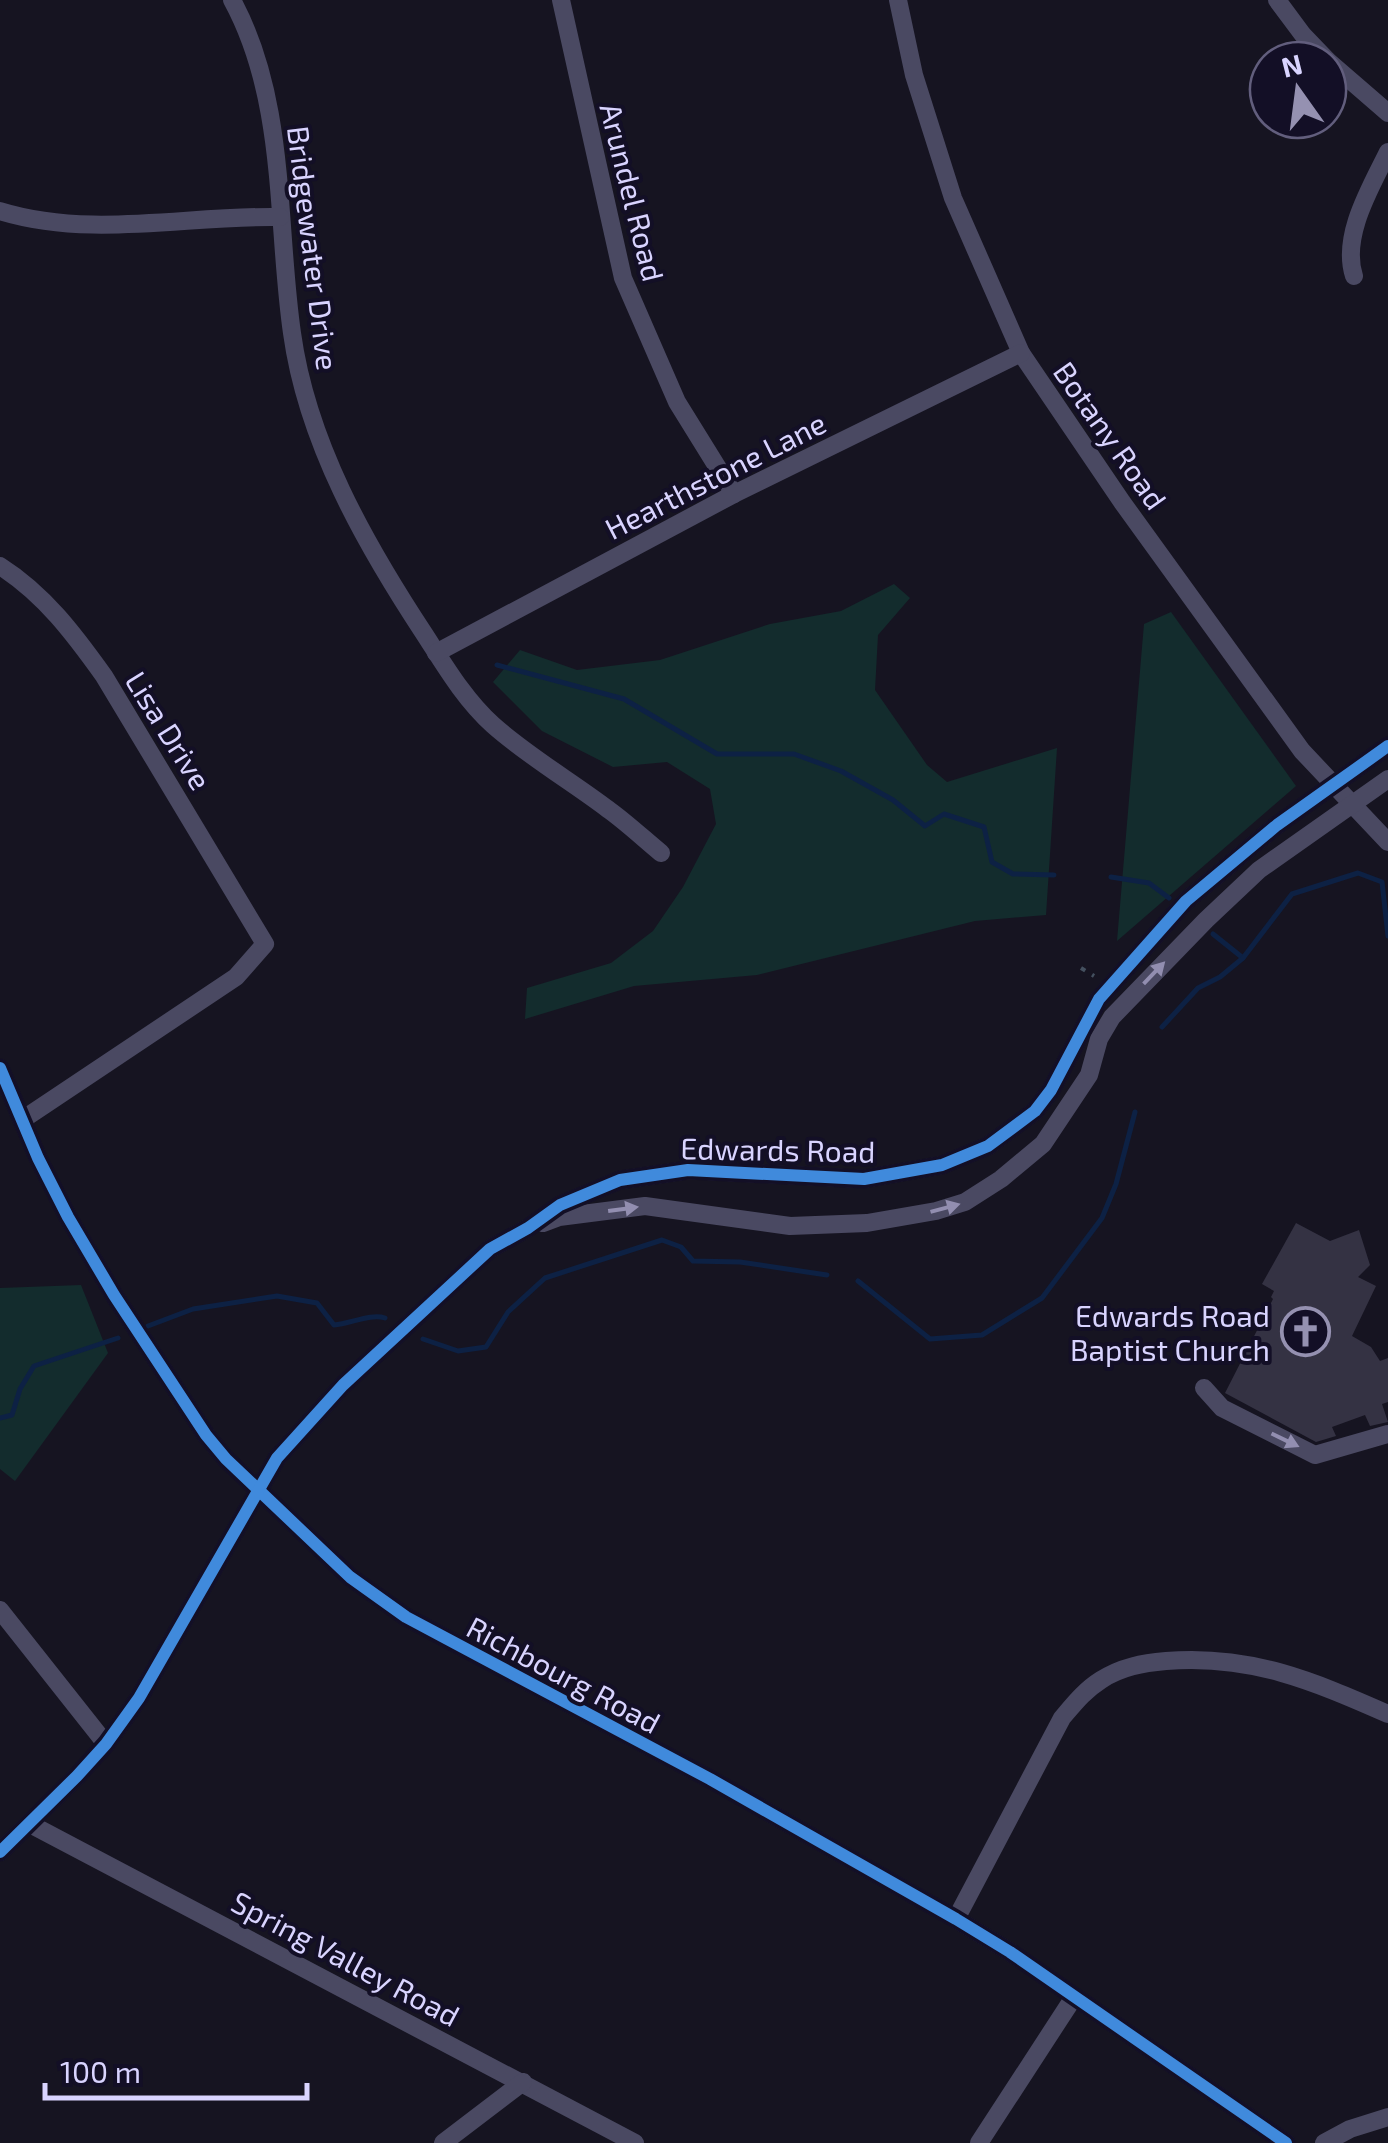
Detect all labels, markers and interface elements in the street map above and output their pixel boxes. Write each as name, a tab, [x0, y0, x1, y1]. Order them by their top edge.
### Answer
north arrow	[1248, 40, 1348, 140]
text: N	[1278, 46, 1306, 84]
street label: Arundel Road	[593, 99, 673, 285]
street label: Bridgewater Drive	[281, 124, 347, 372]
street label: Botany Road	[1047, 354, 1175, 516]
street label: Hearthstone Lane	[599, 404, 831, 546]
street label: Lisa Drive	[119, 664, 219, 796]
one-way arrow	[1142, 962, 1165, 986]
street label: Edwards Road	[680, 1129, 876, 1169]
one-way arrow	[930, 1200, 961, 1215]
one-way arrow	[608, 1201, 640, 1217]
place label: Edwards Road Baptist Church	[1070, 1297, 1270, 1367]
church icon: Edwards Road Baptist Church	[1279, 1306, 1331, 1358]
one-way arrow	[1270, 1431, 1299, 1448]
street label: Richbourg Road	[461, 1608, 667, 1740]
street label: Spring Valley Road	[226, 1883, 466, 2033]
scale bar	[45, 2038, 308, 2100]
text: 100 m	[60, 2053, 141, 2089]

